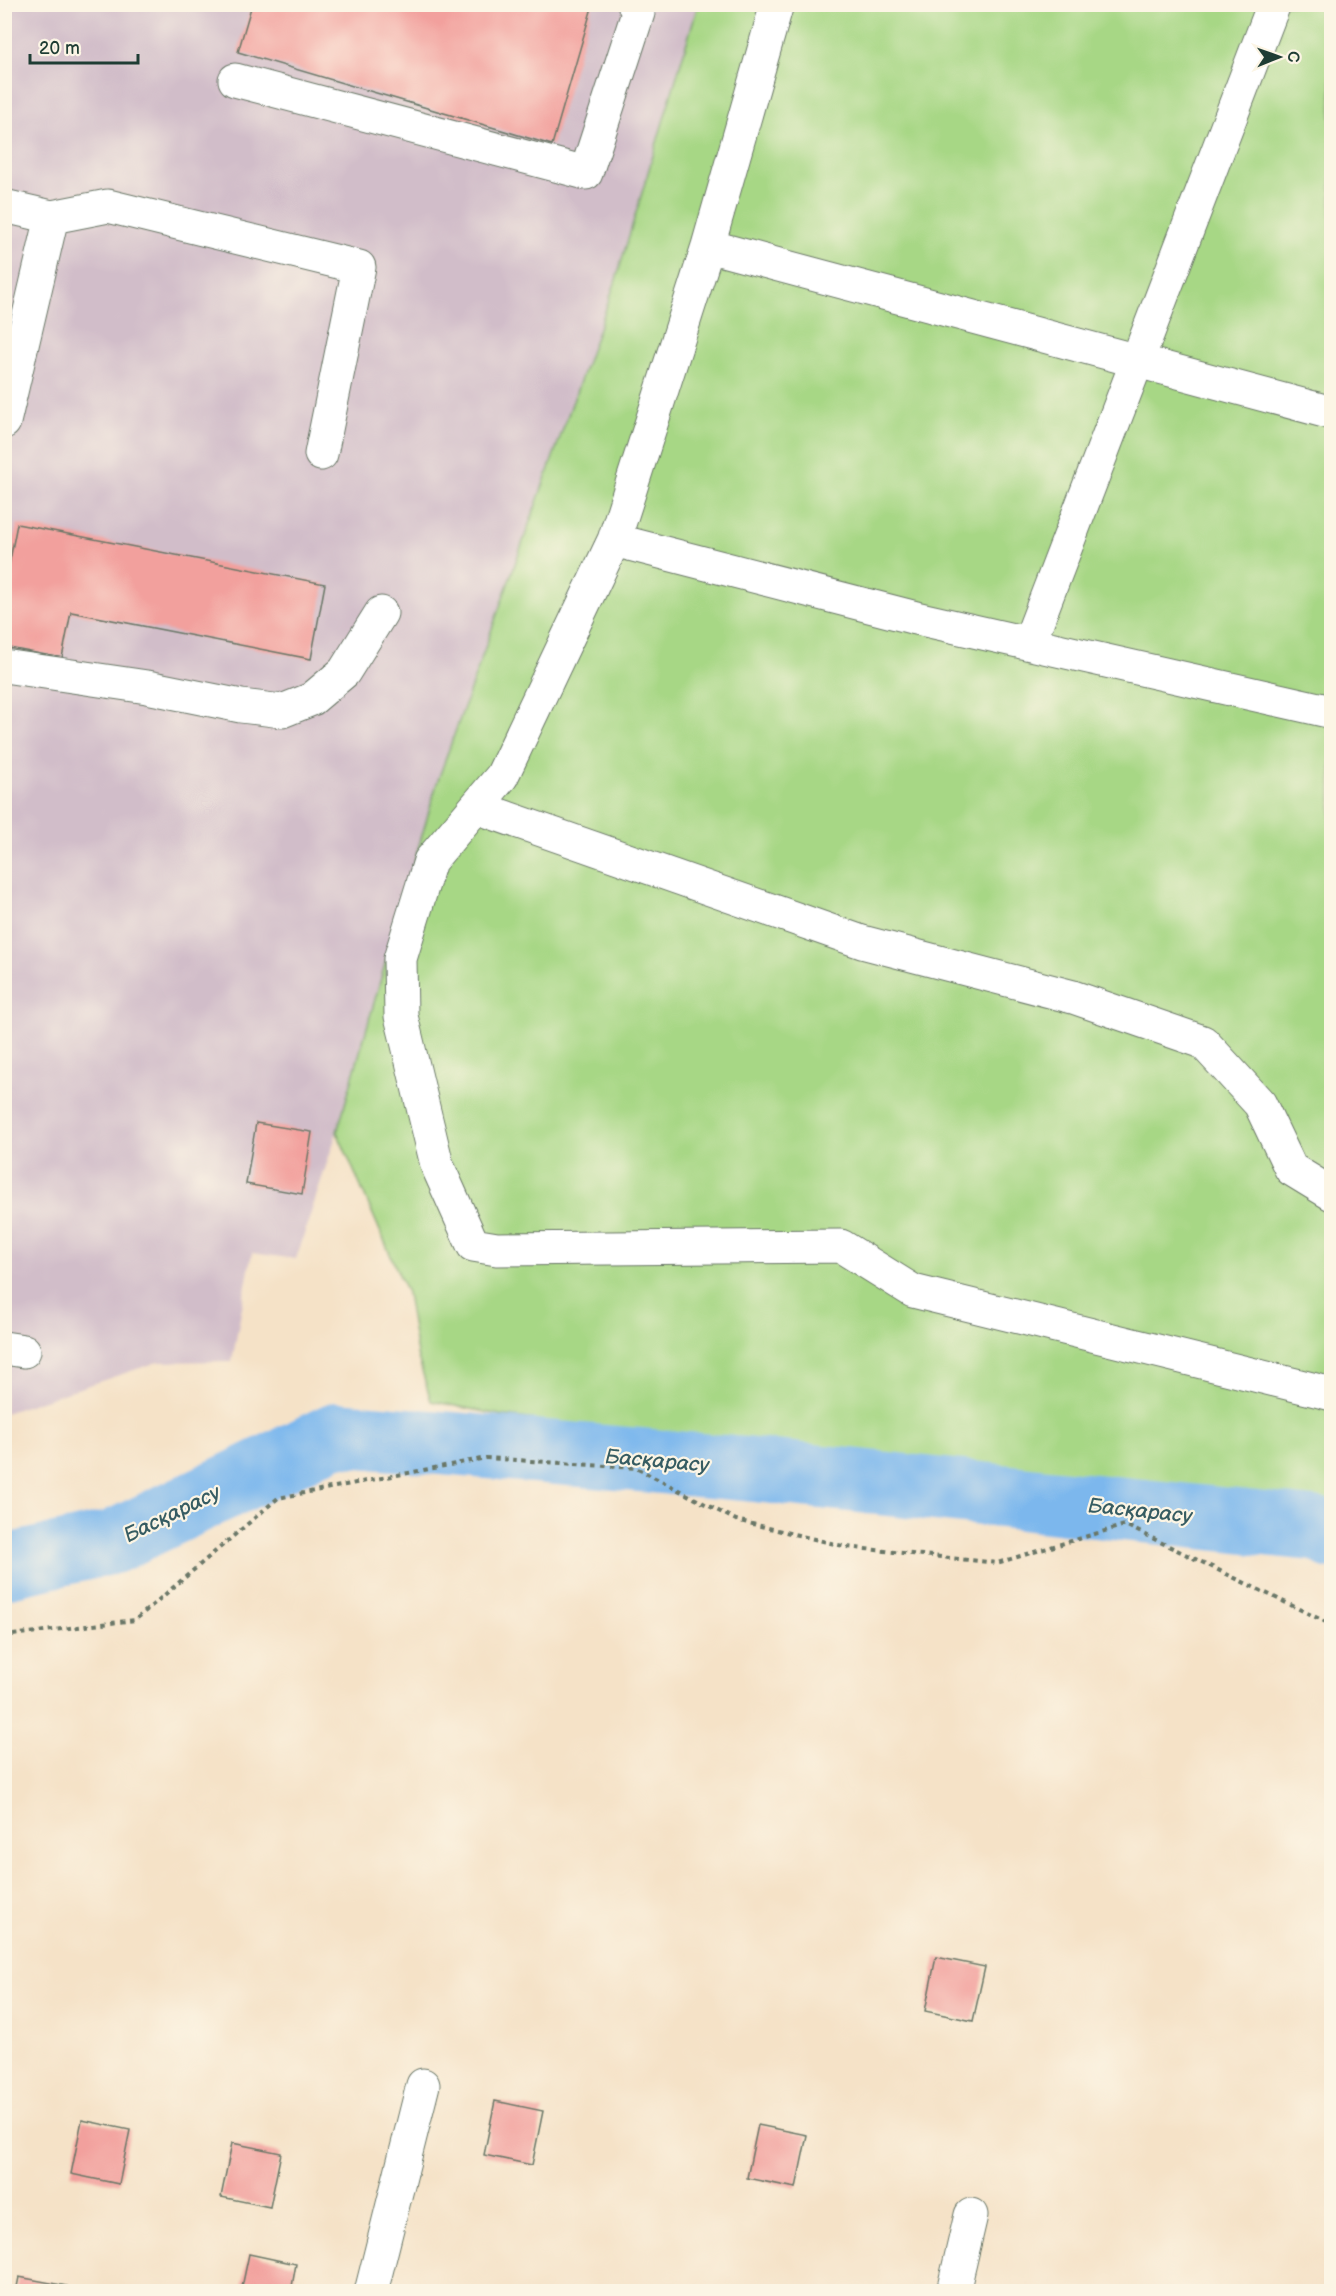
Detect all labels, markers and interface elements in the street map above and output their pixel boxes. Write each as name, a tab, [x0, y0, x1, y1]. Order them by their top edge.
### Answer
scale bar	[30, 27, 138, 65]
north arrow	[1249, 27, 1309, 87]
text: 20 m	[39, 38, 80, 59]
text: С	[1283, 51, 1302, 62]
water label: Басқарасу	[604, 1444, 711, 1478]
water label: Басқарасу	[120, 1479, 226, 1548]
water label: Басқарасу	[1087, 1493, 1195, 1529]

